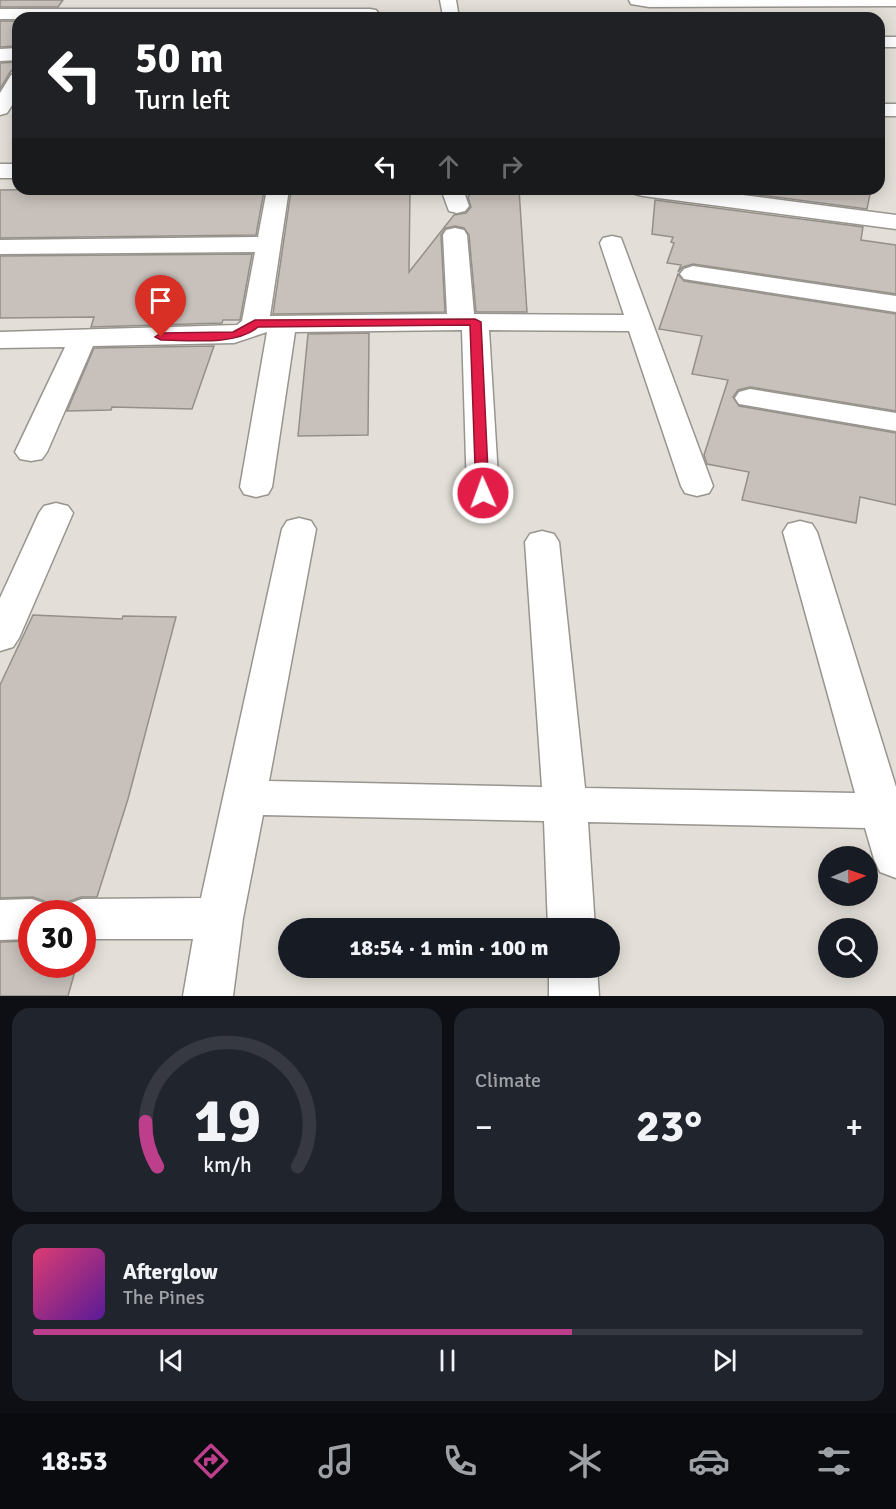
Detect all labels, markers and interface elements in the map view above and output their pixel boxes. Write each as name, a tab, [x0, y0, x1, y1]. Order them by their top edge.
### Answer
text: 50 m	[135, 33, 224, 84]
icon: left	[36, 36, 114, 114]
text: Turn left	[135, 84, 230, 117]
icon: left	[369, 150, 402, 183]
icon: ahead	[432, 150, 465, 183]
icon: right	[495, 150, 528, 183]
pin	[135, 275, 186, 337]
icon: arrive	[144, 284, 177, 317]
position arrow	[451, 461, 515, 525]
north arrow	[818, 846, 878, 906]
map controls	[818, 846, 878, 978]
speed limit sign: 30	[18, 900, 96, 978]
button: search	[818, 918, 878, 978]
text: 18:54 · 1 min · 100 m	[349, 934, 549, 961]
text: Climate	[475, 1068, 541, 1093]
text: 19	[193, 1082, 261, 1159]
text: 23°	[636, 1099, 702, 1154]
text: −	[475, 1107, 493, 1148]
text: +	[845, 1107, 863, 1148]
text: km/h	[203, 1152, 251, 1178]
text: Afterglow	[123, 1258, 218, 1285]
text: The Pines	[123, 1285, 205, 1310]
icon: previous	[155, 1344, 188, 1377]
icon: pause	[431, 1344, 464, 1377]
icon: next	[708, 1344, 741, 1377]
icon: directions	[190, 1440, 232, 1482]
icon: music	[315, 1440, 357, 1482]
icon: phone	[439, 1440, 481, 1482]
icon: climate	[564, 1440, 606, 1482]
icon: car	[688, 1440, 730, 1482]
icon: filters	[813, 1440, 855, 1482]
text: 18:53	[41, 1445, 108, 1478]

